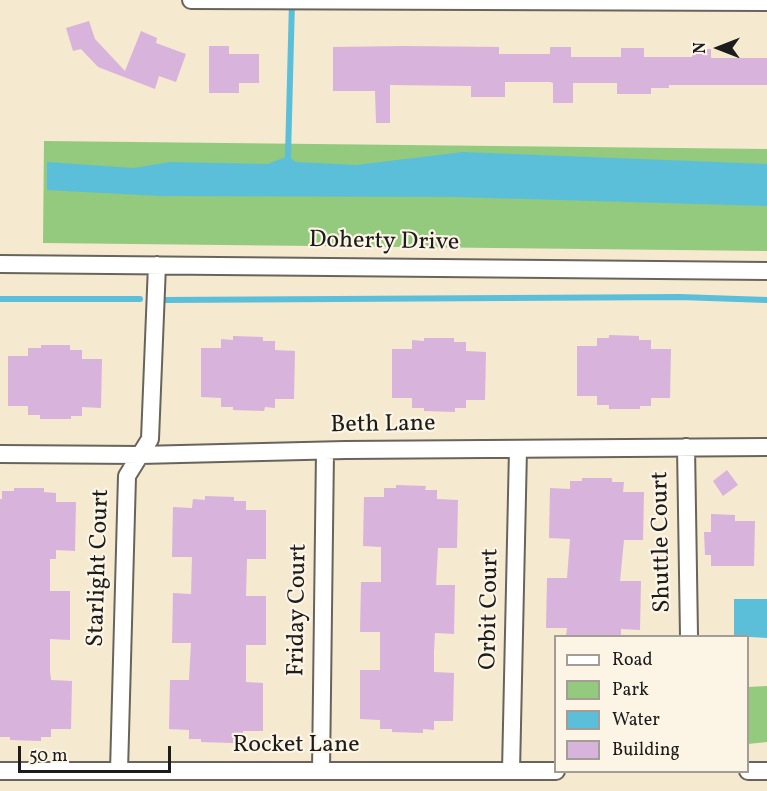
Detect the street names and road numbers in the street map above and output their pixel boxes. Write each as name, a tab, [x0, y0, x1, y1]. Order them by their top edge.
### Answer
street label: Doherty Drive	[308, 227, 460, 259]
street label: Beth Lane	[330, 411, 436, 441]
street label: Shuttle Court	[647, 471, 679, 613]
street label: Starlight Court	[83, 488, 117, 648]
street label: Friday Court	[283, 543, 315, 677]
street label: Orbit Court	[476, 548, 506, 670]
street label: Rocket Lane	[232, 733, 360, 761]

